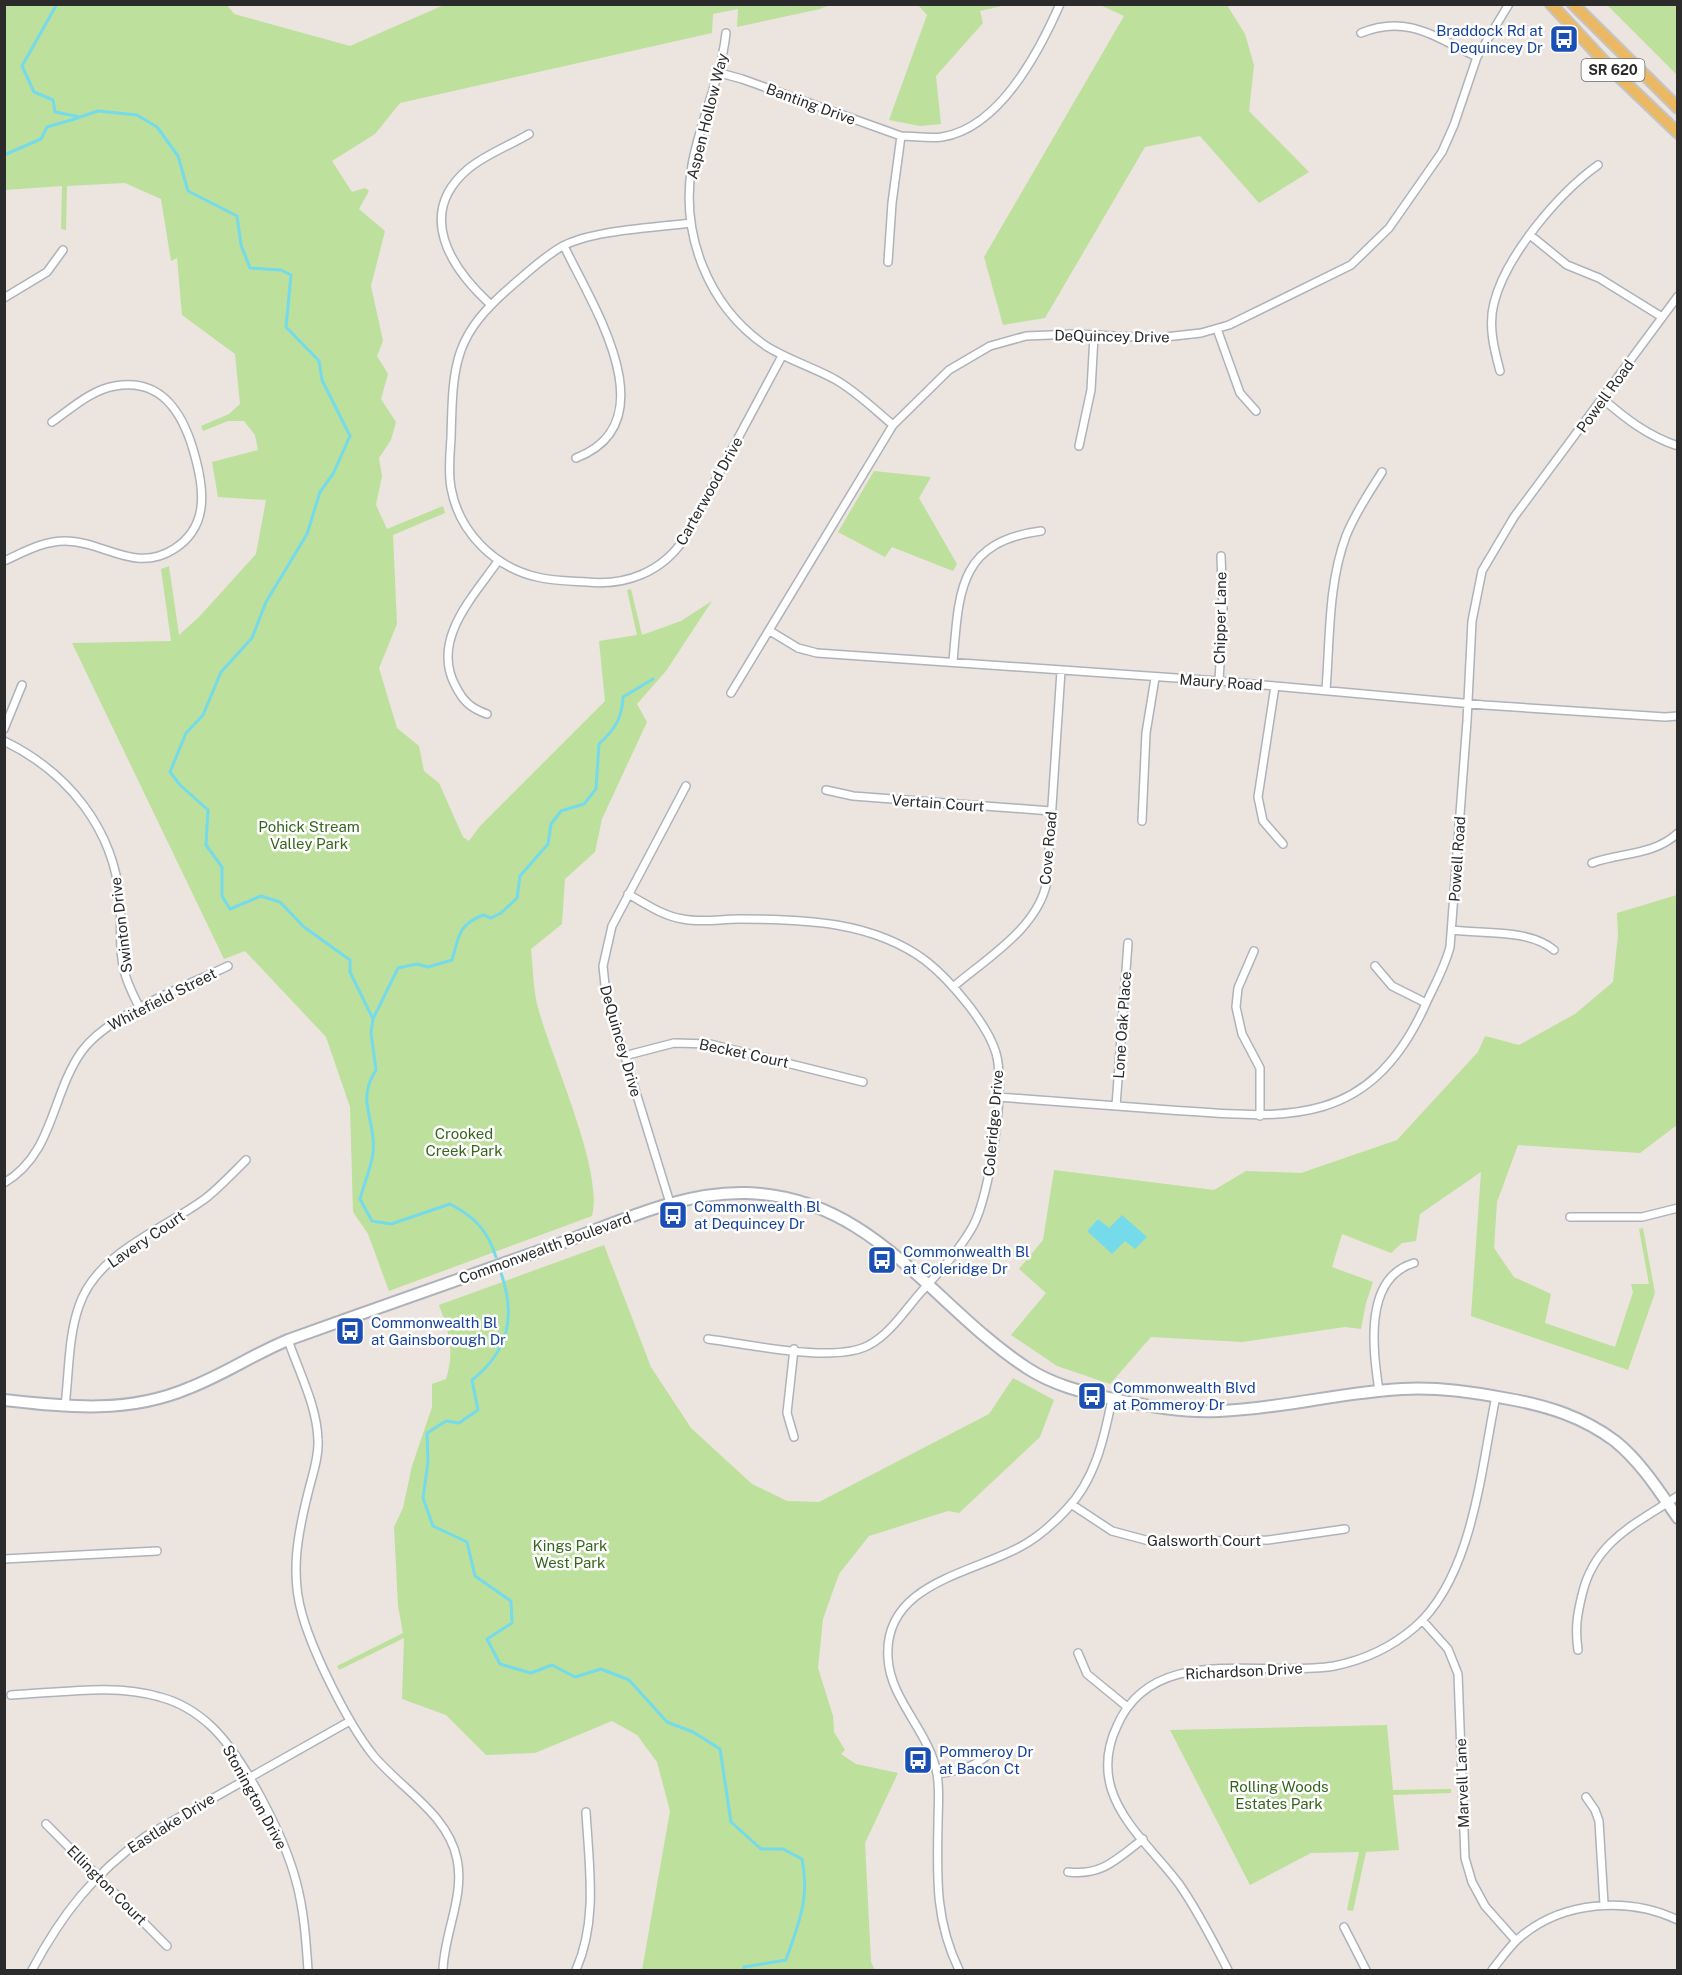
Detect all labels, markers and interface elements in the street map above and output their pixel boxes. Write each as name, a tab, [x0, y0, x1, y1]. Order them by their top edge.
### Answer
place label: Braddock Rd at Dequincey Dr	[1436, 22, 1543, 56]
bus stop icon: Braddock Rd at Dequincey Dr	[1548, 23, 1580, 55]
street label: Aspen Hollow Way	[683, 51, 731, 181]
road number: SR 620	[1582, 59, 1644, 81]
street label: Banting Drive	[764, 80, 858, 128]
street label: DeQuincey Drive	[1054, 326, 1170, 346]
street label: Powell Road	[1573, 356, 1637, 436]
street label: Carterwood Drive	[672, 434, 746, 548]
street label: Chipper Lane	[1211, 572, 1229, 664]
street label: Maury Road	[1179, 671, 1263, 693]
street label: Vertain Court	[891, 791, 985, 815]
street label: Cove Road	[1036, 811, 1060, 885]
street label: Powell Road	[1446, 816, 1468, 902]
park label: Pohick Stream Valley Park	[258, 818, 360, 852]
street label: Swinton Drive	[107, 876, 135, 974]
street label: Whitefield Street	[105, 964, 219, 1034]
street label: Lone Oak Place	[1110, 971, 1134, 1079]
street label: DeQuincey Drive	[597, 983, 645, 1099]
street label: Becket Court	[698, 1035, 791, 1071]
street label: Coleridge Drive	[980, 1069, 1006, 1177]
park label: Crooked Creek Park	[425, 1125, 503, 1159]
place label: Commonwealth Bl at Dequincey Dr	[694, 1198, 821, 1232]
bus stop icon: Commonwealth Bl at Dequincey Dr	[657, 1199, 689, 1231]
street label: Lavery Court	[104, 1207, 188, 1271]
street label: Commonwealth Boulevard	[456, 1209, 634, 1287]
place label: Commonwealth Bl at Coleridge Dr	[903, 1243, 1030, 1277]
bus stop icon: Commonwealth Bl at Coleridge Dr	[866, 1244, 898, 1276]
place label: Commonwealth Bl at Gainsborough Dr	[371, 1314, 506, 1348]
bus stop icon: Commonwealth Bl at Gainsborough Dr	[334, 1315, 366, 1347]
place label: Commonwealth Blvd at Pommeroy Dr	[1113, 1379, 1256, 1413]
bus stop icon: Commonwealth Blvd at Pommeroy Dr	[1076, 1380, 1108, 1412]
street label: Galsworth Court	[1147, 1532, 1261, 1549]
park label: Kings Park West Park	[533, 1537, 607, 1571]
street label: Richardson Drive	[1185, 1659, 1303, 1683]
street label: Marvell Lane	[1452, 1738, 1472, 1828]
street label: Stonington Drive	[219, 1742, 291, 1852]
place label: Pommeroy Dr at Bacon Ct	[939, 1743, 1033, 1777]
bus stop icon: Pommeroy Dr at Bacon Ct	[902, 1744, 934, 1776]
park label: Rolling Woods Estates Park	[1229, 1778, 1329, 1812]
street label: Eastlake Drive	[124, 1789, 218, 1857]
street label: Ellington Court	[64, 1842, 150, 1928]

